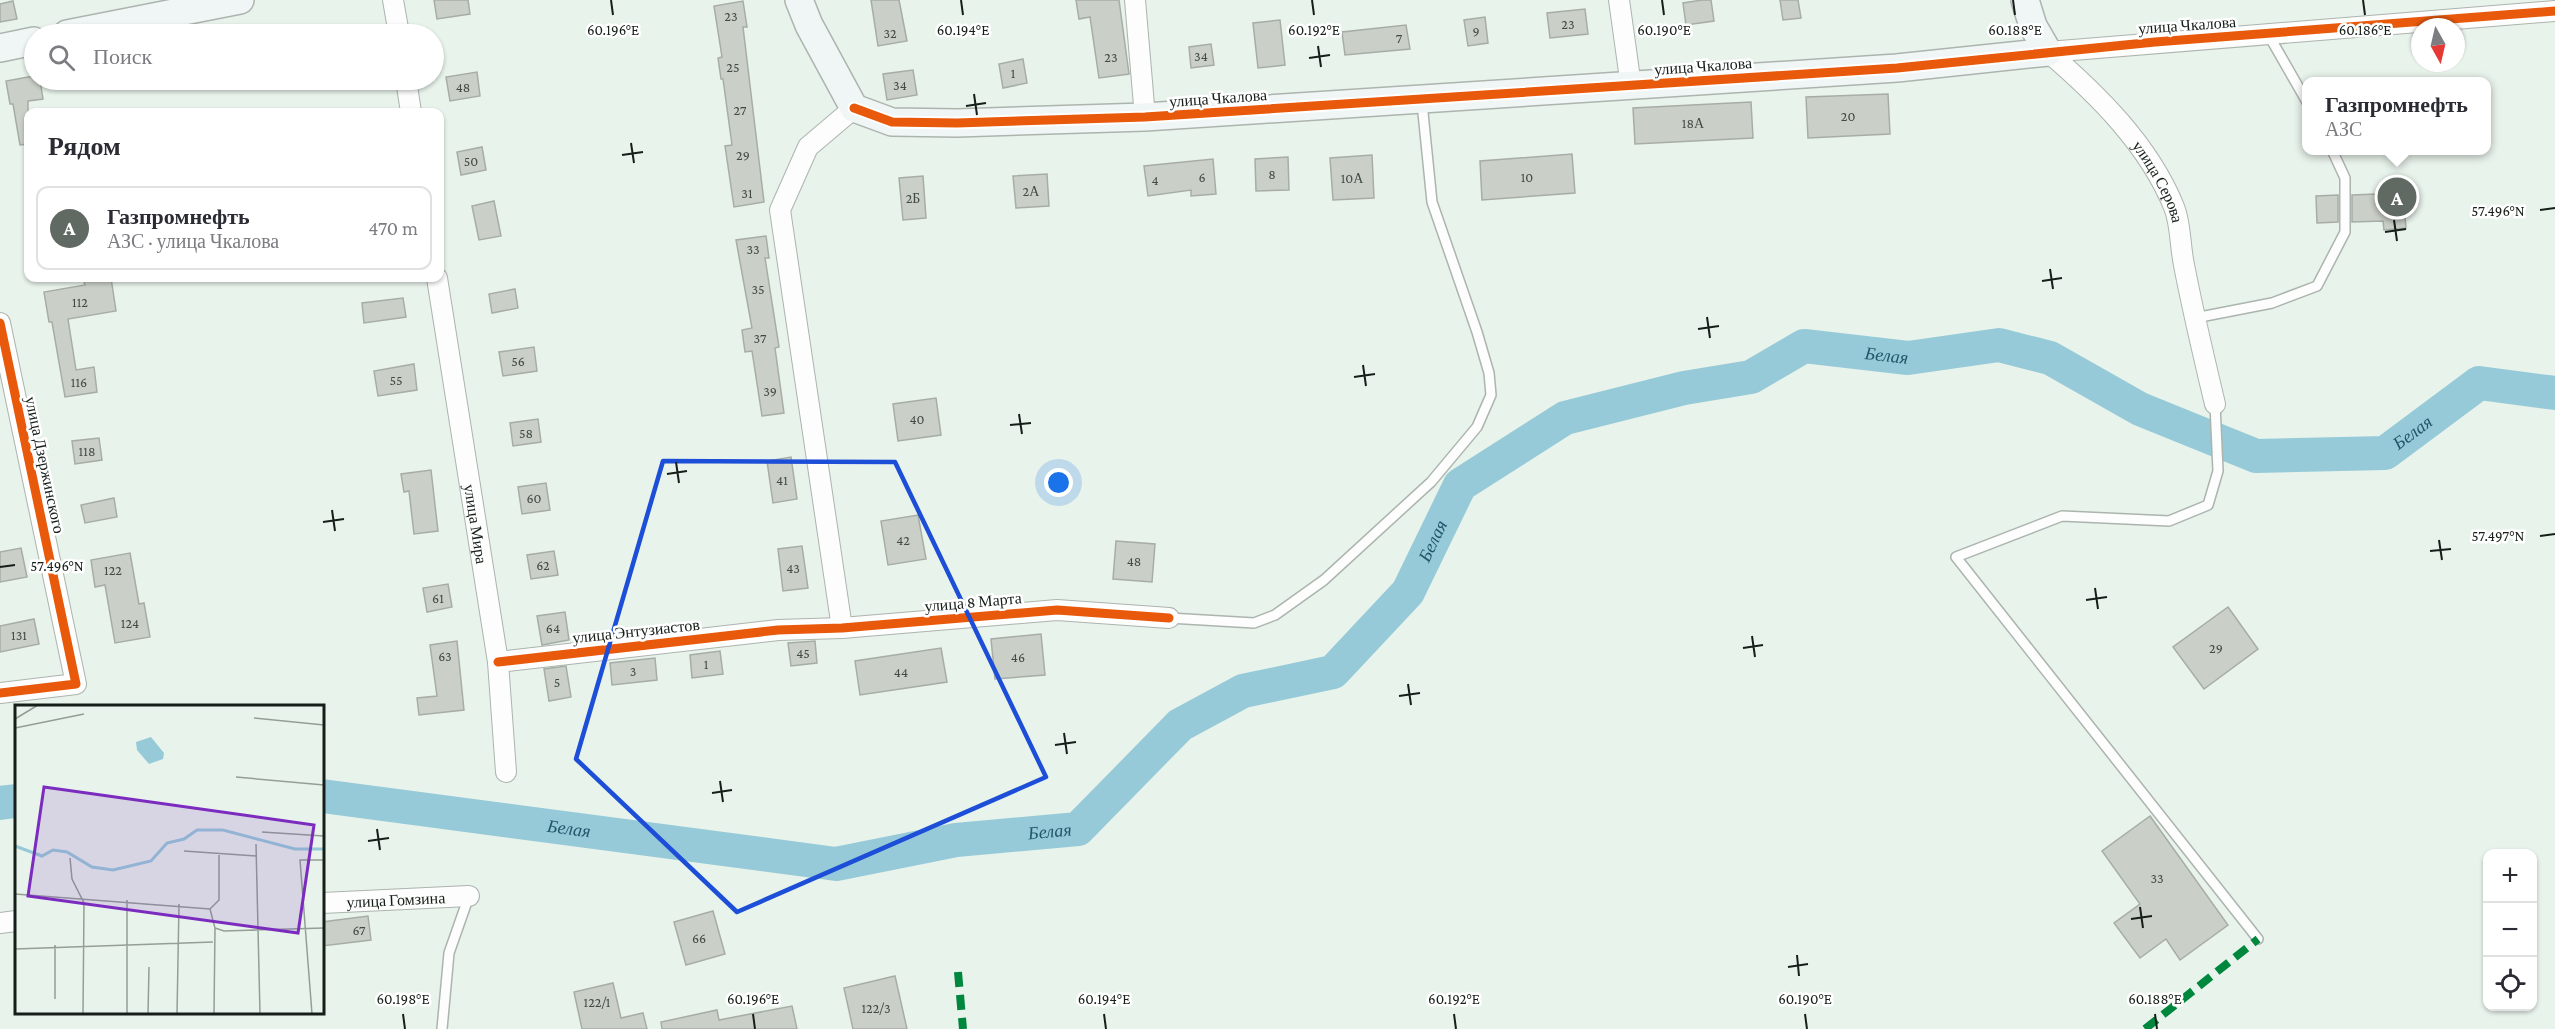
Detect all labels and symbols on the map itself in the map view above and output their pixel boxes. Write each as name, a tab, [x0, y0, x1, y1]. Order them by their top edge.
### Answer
house number: 23	[724, 8, 738, 24]
street label: улица Чкалова	[2137, 13, 2237, 38]
house number: 23	[1561, 16, 1575, 32]
north arrow	[2411, 18, 2465, 72]
text: 60.196°E	[587, 22, 639, 38]
text: 60.194°E	[937, 22, 989, 38]
text: 60.192°E	[1288, 22, 1340, 38]
text: 60.190°E	[1637, 22, 1691, 38]
text: 60.188°E	[1988, 22, 2042, 38]
text: 60.186°E	[2339, 22, 2391, 38]
house number: 9	[1472, 23, 1480, 39]
house number: 32	[883, 25, 897, 41]
house number: 7	[1396, 30, 1403, 46]
house number: 34	[1194, 48, 1208, 64]
house number: 23	[1104, 49, 1118, 65]
street label: улица Чкалова	[1653, 54, 1753, 79]
house number: 25	[726, 59, 740, 75]
house number: 1	[1011, 65, 1016, 81]
house number: 34	[893, 77, 907, 93]
house number: 48	[456, 79, 470, 95]
street label: улица Чкалова	[1168, 86, 1268, 111]
house number: 27	[734, 102, 747, 118]
house number: 20	[1841, 108, 1855, 124]
house number: 18А	[1682, 115, 1705, 131]
street label: улица Серова	[2129, 137, 2187, 224]
house number: 29	[736, 147, 750, 163]
house number: 50	[464, 153, 478, 169]
house number: 8	[1268, 166, 1276, 182]
house number: 6	[1198, 169, 1206, 185]
house number: 10	[1521, 169, 1533, 185]
house number: 10А	[1341, 170, 1364, 186]
house number: 4	[1151, 172, 1159, 188]
pin: A	[2378, 174, 2416, 220]
house number: 2А	[1023, 183, 1040, 199]
house number: 31	[741, 185, 753, 201]
house number: 2Б	[906, 190, 920, 206]
text: 57.496°N	[2471, 203, 2525, 219]
house number: 33	[746, 241, 760, 257]
house number: 35	[751, 281, 765, 297]
house number: 112	[72, 294, 88, 310]
house number: 37	[754, 330, 767, 346]
water label: Белая	[1863, 343, 1909, 368]
house number: 56	[511, 353, 525, 369]
house number: 55	[389, 372, 403, 388]
house number: 116	[71, 374, 87, 390]
house number: 39	[763, 383, 777, 399]
street label: улица Дзержинского	[21, 395, 68, 535]
house number: 40	[909, 411, 925, 427]
water label: Белая	[2388, 411, 2436, 454]
house number: 58	[519, 425, 533, 441]
house number: 118	[79, 443, 95, 459]
your location	[1044, 468, 1073, 497]
house number: 41	[776, 472, 788, 488]
street label: улица Мира	[460, 483, 491, 565]
house number: 60	[526, 490, 542, 506]
water label: Белая	[1414, 517, 1451, 566]
text: 57.497°N	[2472, 528, 2525, 544]
house number: 42	[896, 532, 910, 548]
house number: 48	[1127, 553, 1141, 569]
house number: 62	[536, 557, 550, 573]
text: 57.496°N	[30, 558, 84, 574]
house number: 43	[786, 560, 800, 576]
house number: 122	[104, 562, 122, 578]
street label: улица 8 Марта	[924, 589, 1022, 616]
house number: 61	[432, 590, 444, 606]
house number: 124	[121, 615, 139, 631]
street label: улица Энтузиастов	[572, 616, 701, 647]
house number: 64	[546, 620, 560, 636]
house number: 131	[11, 627, 27, 643]
house number: 29	[2209, 640, 2223, 656]
house number: 45	[796, 645, 810, 661]
house number: 63	[438, 648, 452, 664]
house number: 46	[1011, 649, 1025, 665]
house number: 1	[704, 656, 709, 672]
house number: 3	[630, 663, 636, 679]
house number: 44	[894, 664, 908, 680]
house number: 5	[554, 674, 560, 690]
inset map	[15, 705, 324, 1014]
water label: Белая	[545, 816, 592, 841]
water label: Белая	[1026, 820, 1072, 844]
house number: 33	[2150, 870, 2164, 886]
street label: улица Гомзина	[346, 889, 446, 911]
house number: 67	[352, 922, 366, 938]
house number: 66	[692, 930, 706, 946]
text: 60.198°E	[376, 991, 430, 1007]
text: 60.196°E	[727, 991, 779, 1007]
text: 60.194°E	[1078, 991, 1130, 1007]
text: 60.192°E	[1428, 991, 1480, 1007]
text: 60.190°E	[1778, 991, 1832, 1007]
text: 60.188°E	[2128, 991, 2182, 1007]
house number: 122/1	[584, 994, 611, 1010]
house number: 122/3	[861, 1000, 891, 1016]

